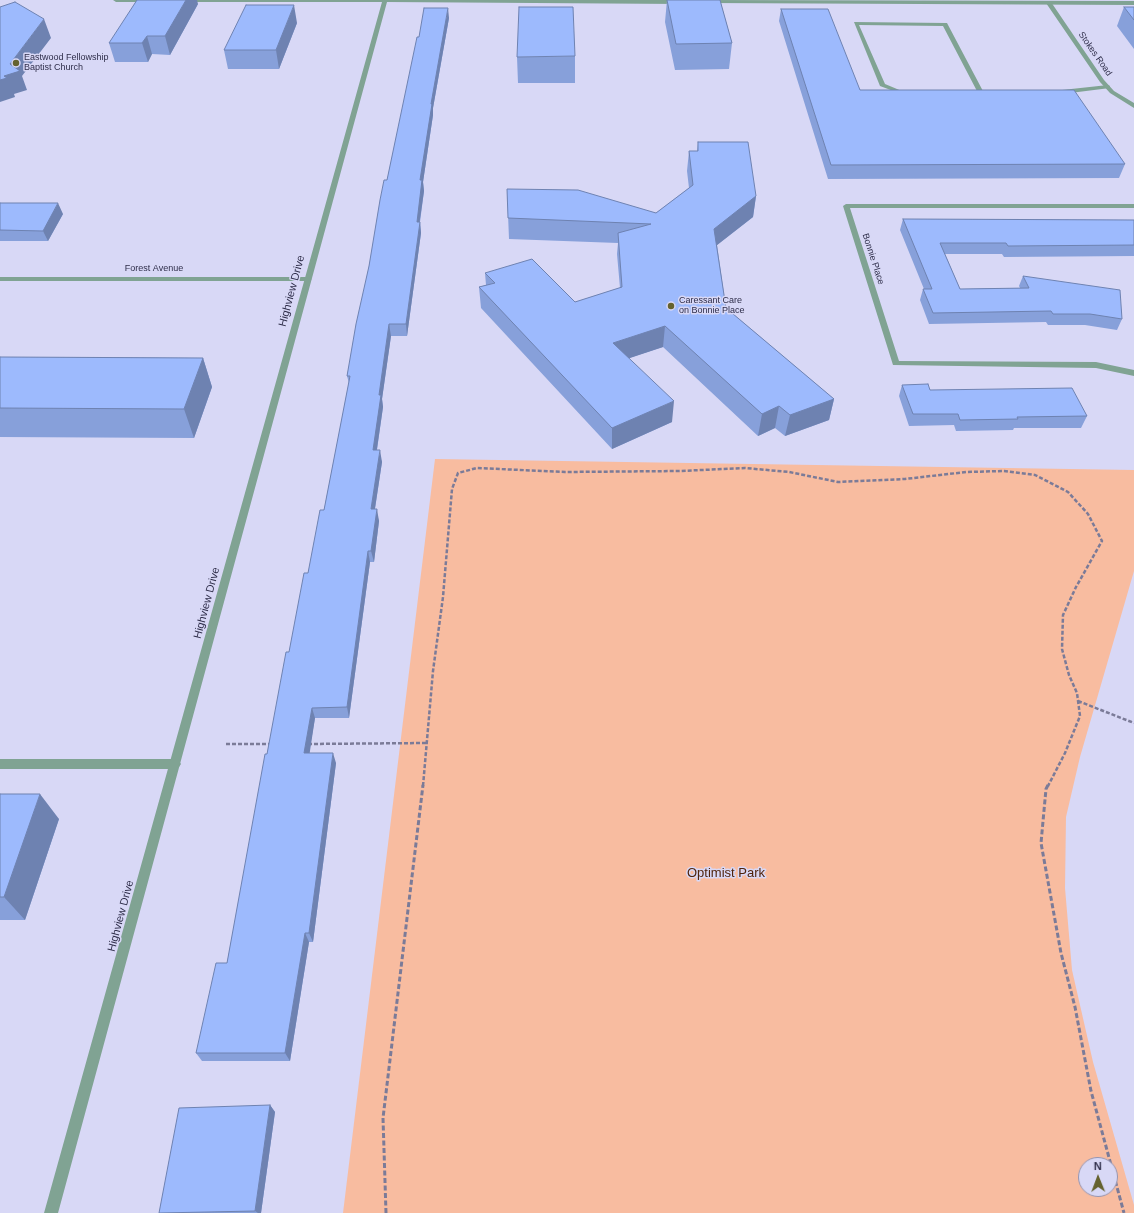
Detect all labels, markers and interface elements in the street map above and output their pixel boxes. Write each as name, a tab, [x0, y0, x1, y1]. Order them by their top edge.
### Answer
street label: Stokes Road	[1076, 30, 1114, 78]
place label: Eastwood Fellowship Baptist Church	[24, 53, 109, 74]
marker: Eastwood Fellowship Baptist Church	[11, 58, 21, 68]
street label: Bonnie Place	[860, 232, 886, 286]
street label: Highview Drive	[276, 254, 308, 328]
street label: Forest Avenue	[125, 264, 183, 274]
place label: Caressant Care on Bonnie Place	[679, 296, 745, 317]
marker: Caressant Care on Bonnie Place	[666, 301, 676, 311]
street label: Highview Drive	[191, 566, 223, 640]
park label: Optimist Park	[687, 865, 765, 881]
street label: Highview Drive	[105, 879, 137, 953]
north arrow	[1078, 1157, 1118, 1197]
text: N	[1094, 1160, 1102, 1172]

